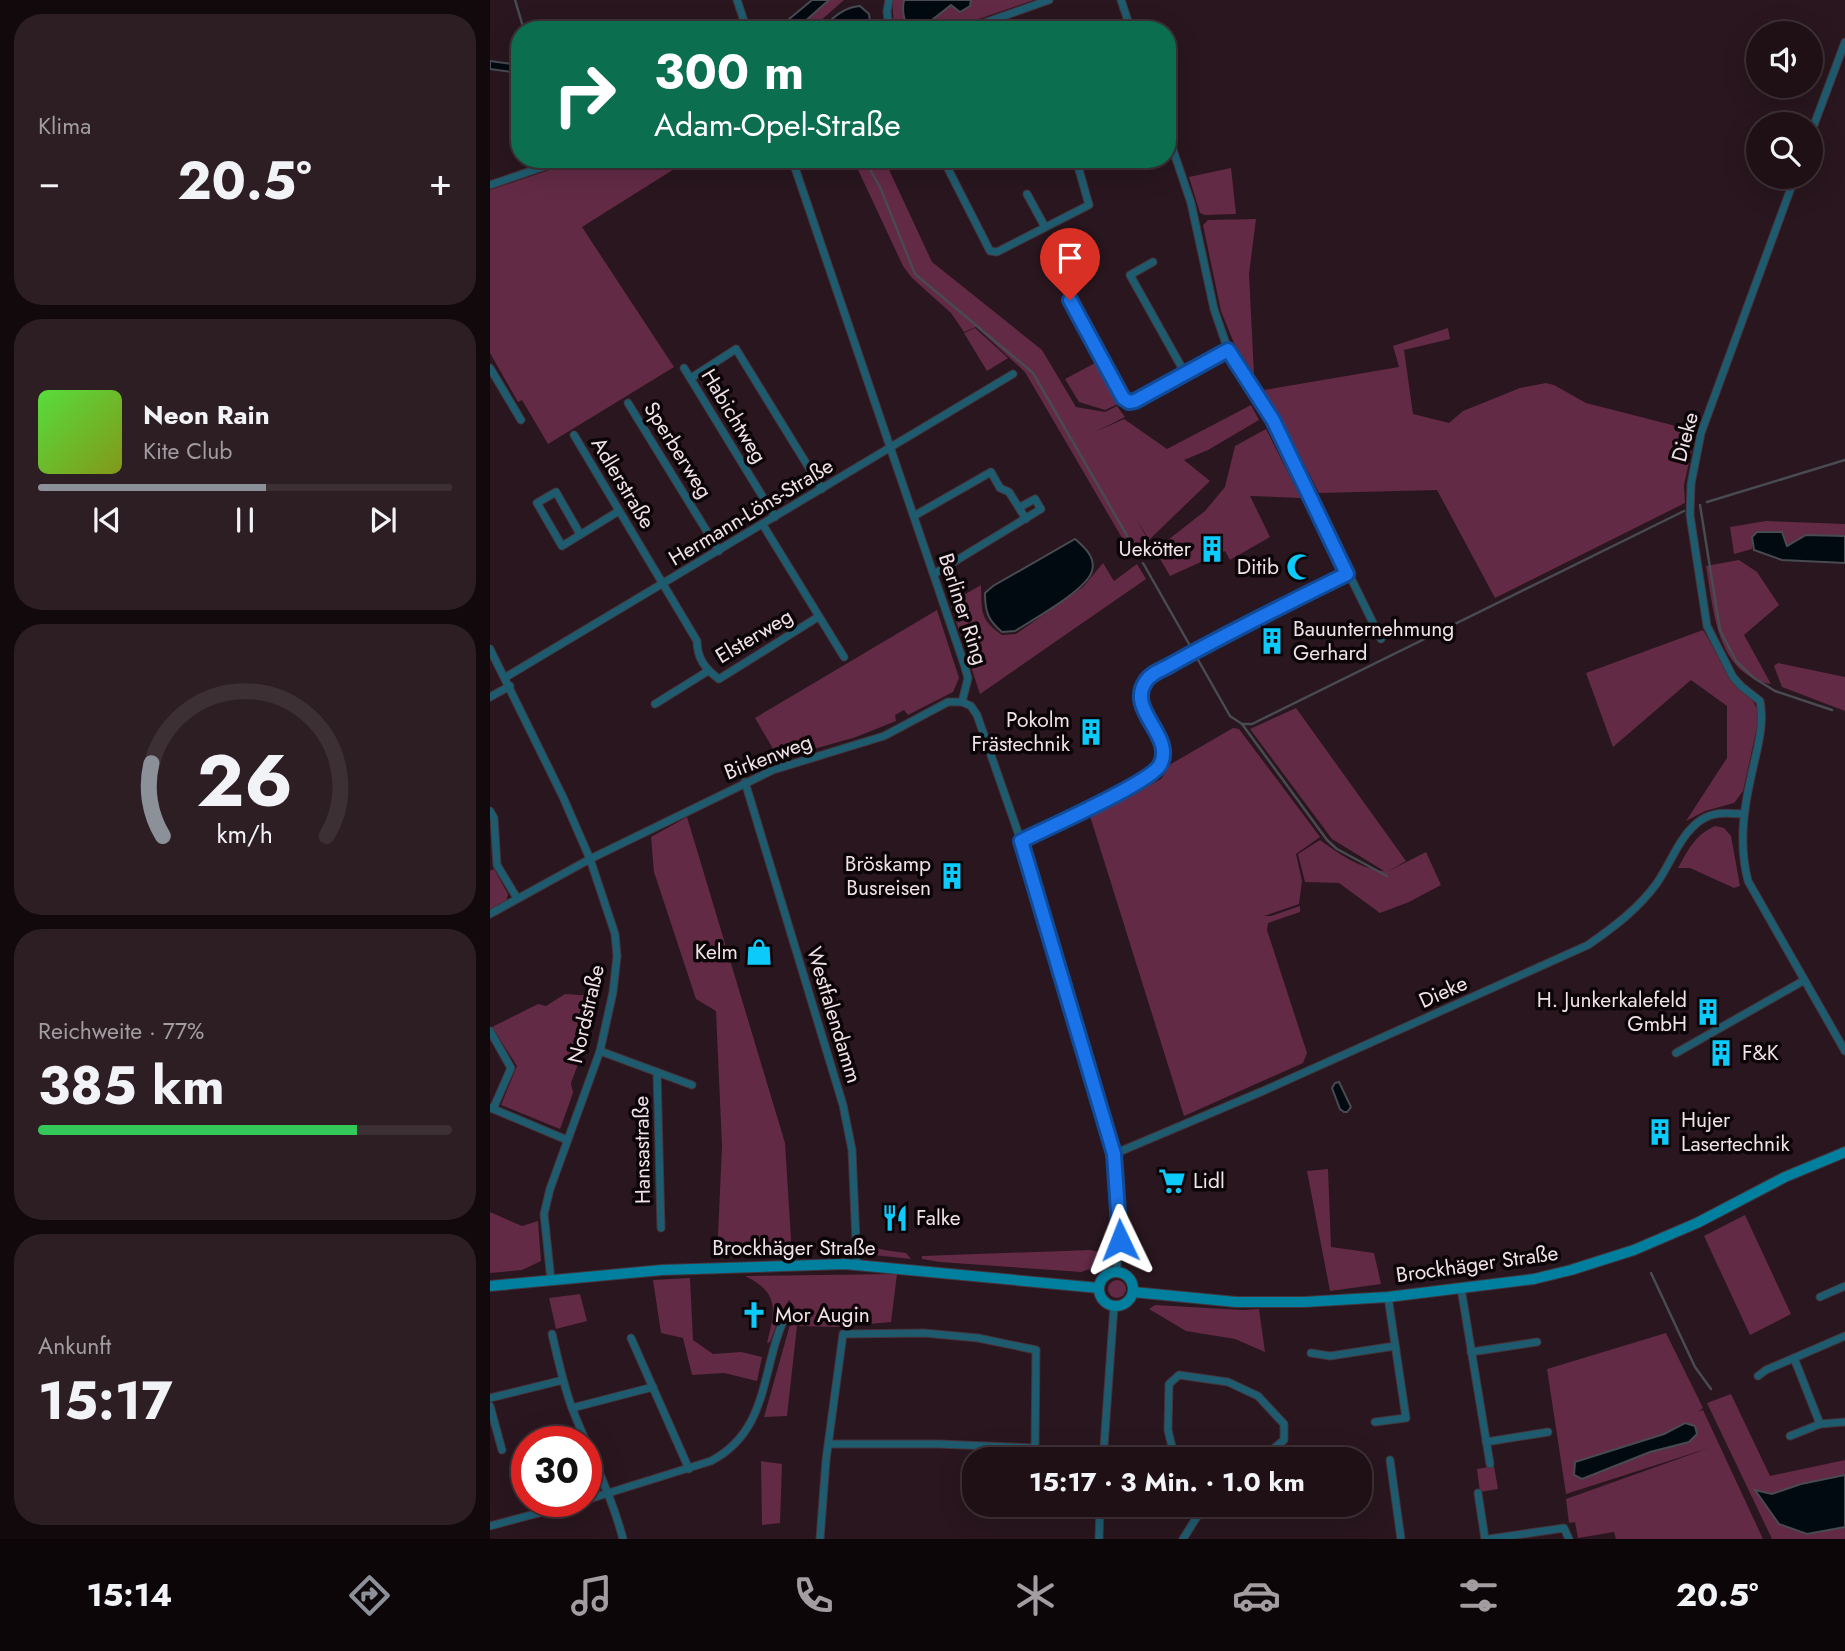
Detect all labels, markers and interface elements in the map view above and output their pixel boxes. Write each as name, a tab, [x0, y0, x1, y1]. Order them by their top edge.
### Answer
map controls	[1746, 21, 1823, 189]
button: sound	[1746, 21, 1823, 98]
text: 300 m	[654, 37, 804, 107]
icon: right	[539, 49, 630, 140]
text: Adam-Opel-Straße	[654, 102, 901, 148]
text: Klima	[38, 109, 91, 143]
button: search	[1746, 112, 1823, 189]
text: 20.5°	[177, 143, 312, 219]
text: −	[38, 154, 60, 209]
text: +	[429, 154, 452, 209]
pin	[1040, 228, 1100, 300]
icon: arrive	[1051, 239, 1089, 277]
street label: Habichtweg	[694, 363, 774, 469]
text: Neon Rain	[143, 396, 270, 434]
street label: Sperberweg	[636, 396, 720, 504]
street label: Dieke	[1664, 409, 1706, 465]
street label: Adlerstraße	[584, 431, 662, 535]
text: Kite Club	[143, 434, 232, 468]
street label: Hermann-Löns-Straße	[663, 451, 839, 573]
icon: previous	[88, 501, 126, 539]
icon: pause	[226, 501, 264, 539]
icon: next	[364, 501, 402, 539]
place label: Uekötter	[1119, 534, 1192, 564]
building icon: Uekötter	[1197, 534, 1227, 564]
street label: Berliner Ring	[931, 549, 995, 669]
place label: Ditib	[1237, 552, 1279, 582]
mosque icon: Ditib	[1285, 552, 1315, 582]
street label: Elsterweg	[710, 601, 798, 671]
place label: Bauunternehmung Gerhard	[1293, 614, 1454, 668]
building icon: Bauunternehmung Gerhard	[1257, 626, 1287, 656]
place label: Pokolm Frästechnik	[971, 705, 1071, 759]
building icon: Pokolm Frästechnik	[1076, 717, 1106, 747]
street label: Birkenweg	[720, 727, 816, 787]
text: 26	[197, 728, 293, 833]
text: km/h	[217, 815, 273, 851]
place label: Bröskamp Busreisen	[845, 849, 931, 903]
building icon: Bröskamp Busreisen	[937, 861, 967, 891]
place label: Kelm	[695, 937, 738, 967]
shop icon: Kelm	[744, 937, 774, 967]
street label: Westfalendamm	[799, 943, 869, 1087]
street label: Nordstraße	[560, 962, 612, 1066]
street label: Dieke	[1414, 968, 1472, 1016]
place label: H. Junkerkalefeld GmbH	[1537, 985, 1687, 1039]
building icon: H. Junkerkalefeld GmbH	[1693, 997, 1723, 1027]
text: Reichweite · 77%	[38, 1014, 204, 1048]
building icon: F&K	[1706, 1038, 1736, 1068]
place label: F&K	[1742, 1038, 1779, 1068]
text: 385 km	[38, 1048, 225, 1124]
street label: Hansastraße	[626, 1095, 658, 1204]
place label: Hujer Lasertechnik	[1681, 1105, 1790, 1159]
building icon: Hujer Lasertechnik	[1645, 1117, 1675, 1147]
supermarket icon: Lidl	[1157, 1166, 1187, 1196]
place label: Lidl	[1193, 1166, 1225, 1196]
restaurant icon: Falke	[880, 1203, 910, 1233]
place label: Falke	[916, 1203, 961, 1233]
position arrow	[1083, 1203, 1157, 1277]
street label: Brockhäger Straße	[712, 1233, 876, 1263]
street label: Brockhäger Straße	[1394, 1238, 1560, 1290]
church icon: Mor Augin	[739, 1300, 769, 1330]
place label: Mor Augin	[775, 1300, 870, 1330]
text: Ankunft	[38, 1329, 111, 1363]
text: 15:17	[38, 1363, 173, 1439]
speed limit sign: 30	[511, 1426, 602, 1517]
text: 15:17 · 3 Min. · 1.0 km	[1029, 1463, 1305, 1501]
icon: directions	[345, 1571, 394, 1620]
icon: music	[567, 1571, 616, 1620]
icon: phone	[789, 1571, 838, 1620]
icon: climate	[1011, 1571, 1060, 1620]
icon: car	[1232, 1571, 1281, 1620]
icon: filters	[1454, 1571, 1503, 1620]
text: 15:14	[86, 1572, 172, 1618]
text: 20.5°	[1676, 1572, 1759, 1618]

